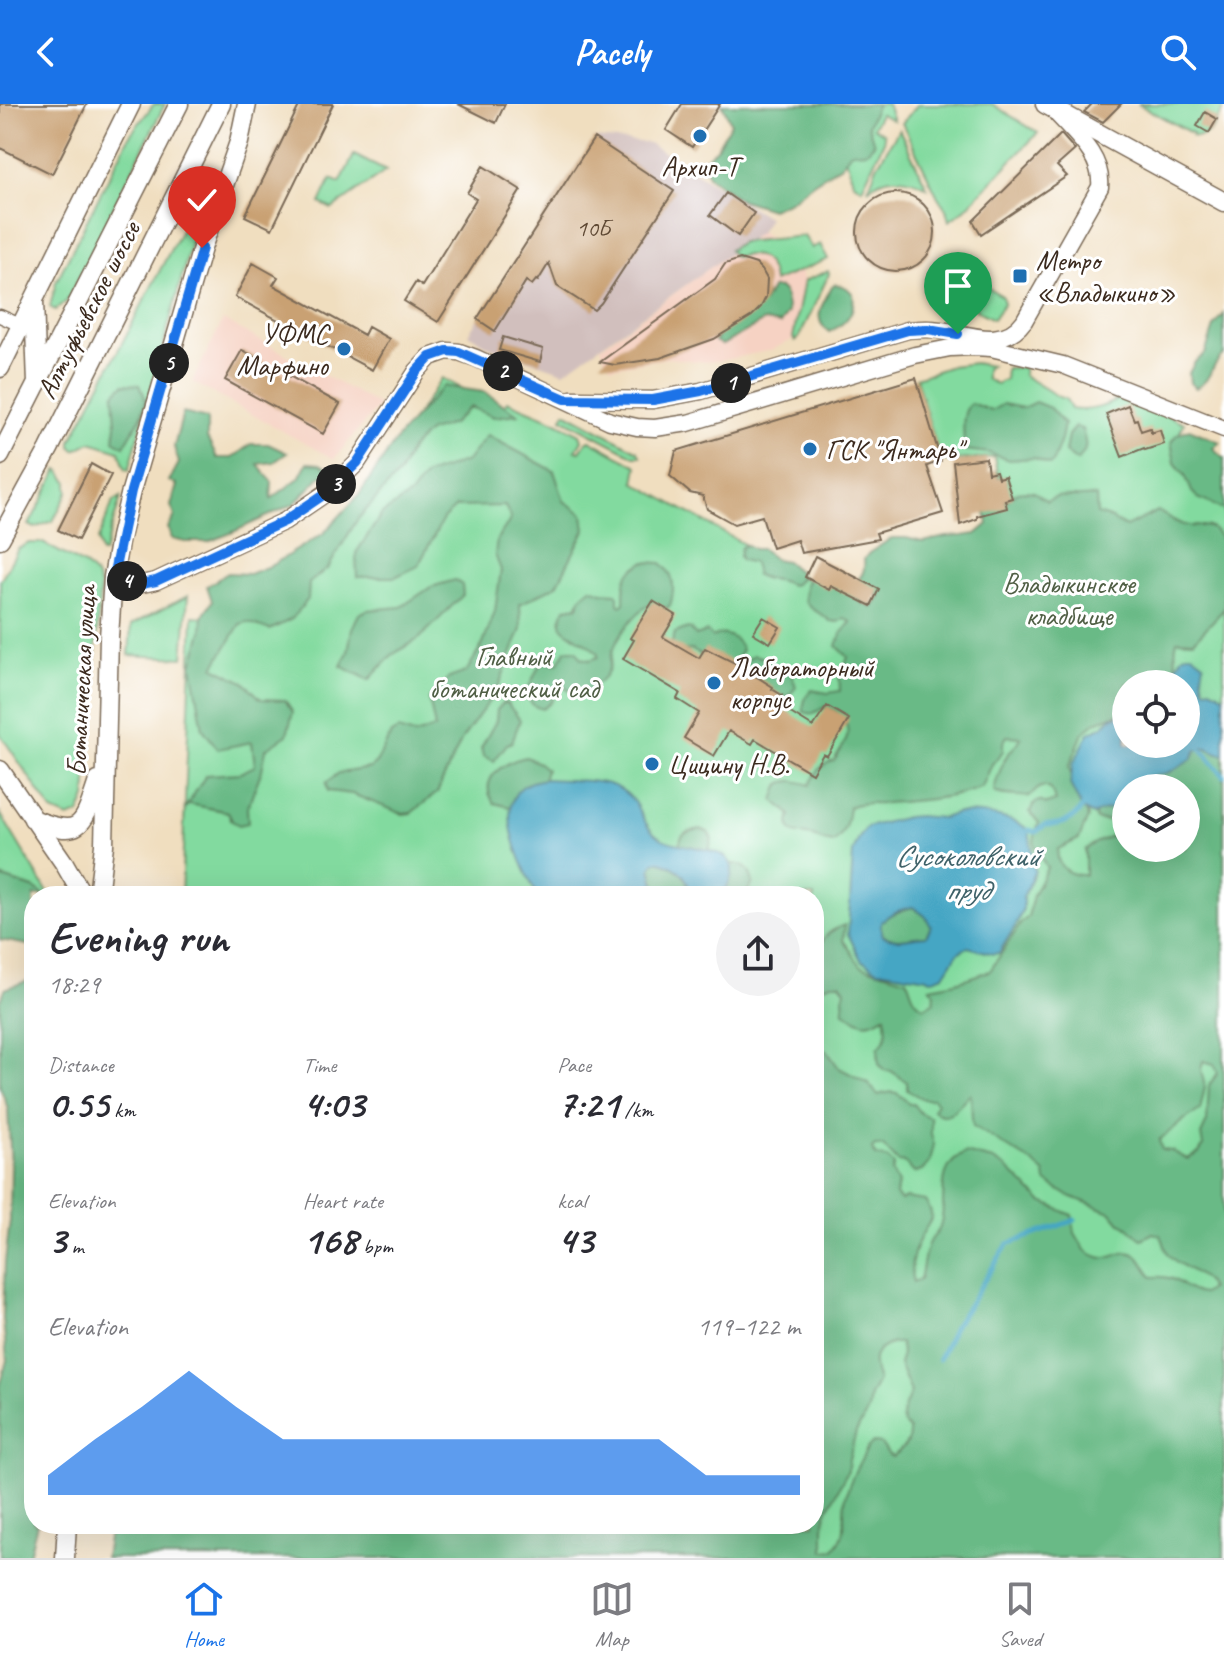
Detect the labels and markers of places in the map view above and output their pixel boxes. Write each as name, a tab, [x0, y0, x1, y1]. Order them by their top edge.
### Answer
marker: Архип-Т	[691, 127, 709, 145]
place label: Архип-Т	[661, 149, 745, 184]
pin	[168, 166, 236, 248]
place label: Метро «Владыкино»	[1036, 243, 1176, 310]
pin	[924, 252, 992, 334]
marker: Метро «Владыкино»	[1011, 267, 1029, 285]
place label: УФМС Марфино	[237, 316, 331, 383]
marker: УФМС Марфино	[335, 340, 353, 358]
pin: 5	[149, 343, 189, 383]
pin: 2	[483, 351, 523, 391]
pin: 1	[711, 363, 751, 403]
place label: ГСК "Янтарь"	[826, 432, 968, 467]
marker: ГСК "Янтарь"	[801, 440, 819, 458]
pin: 3	[316, 464, 356, 504]
pin: 4	[107, 561, 147, 601]
place label: Лабораторный корпус	[730, 650, 875, 717]
marker: Лабораторный корпус	[705, 674, 723, 692]
place label: Цицину Н.В.	[668, 747, 790, 782]
marker: Цицину Н.В.	[643, 755, 661, 773]

